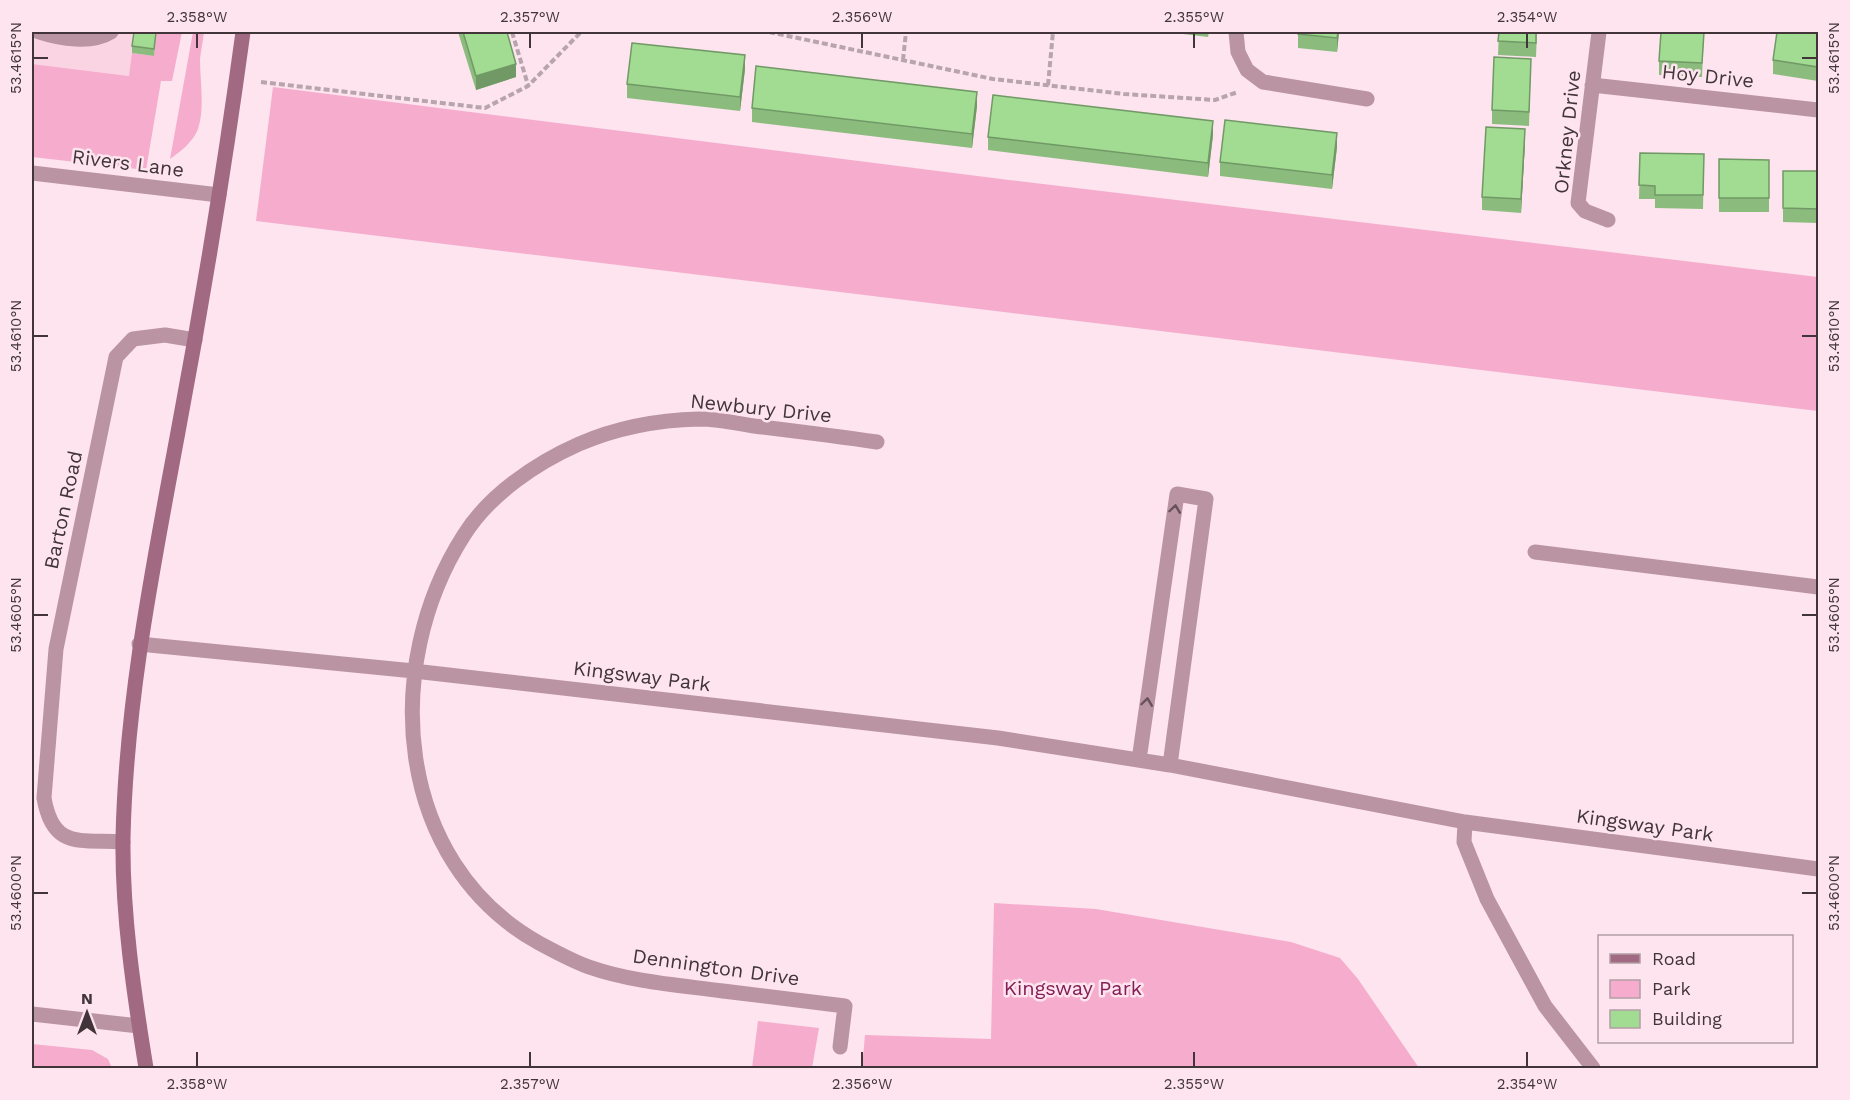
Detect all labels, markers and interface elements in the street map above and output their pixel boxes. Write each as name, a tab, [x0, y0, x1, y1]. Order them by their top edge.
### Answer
text: 2.358°W	[167, 8, 227, 26]
text: 2.357°W	[500, 8, 560, 26]
text: 2.356°W	[832, 8, 892, 26]
text: 2.355°W	[1164, 8, 1224, 26]
text: 2.354°W	[1497, 8, 1557, 26]
text: 53.4615°N	[7, 22, 25, 94]
text: 53.4615°N	[1825, 22, 1843, 94]
street label: Hoy Drive	[1661, 59, 1755, 93]
street label: Orkney Drive	[1549, 69, 1585, 195]
street label: Rivers Lane	[71, 144, 185, 182]
text: 53.4610°N	[7, 300, 25, 372]
text: 53.4610°N	[1825, 300, 1843, 372]
street label: Newbury Drive	[689, 389, 833, 427]
street label: Barton Road	[39, 449, 87, 571]
one-way arrow	[1169, 504, 1181, 513]
text: 53.4605°N	[7, 577, 25, 653]
text: 53.4605°N	[1825, 577, 1843, 653]
street label: Kingsway Park	[572, 656, 712, 696]
one-way arrow	[1141, 697, 1153, 706]
street label: Kingsway Park	[1575, 803, 1715, 847]
text: 53.4600°N	[7, 855, 25, 931]
text: 53.4600°N	[1825, 855, 1843, 931]
legend	[1598, 935, 1793, 1043]
street label: Dennington Drive	[631, 943, 801, 991]
text: Road	[1652, 948, 1696, 969]
park label: Kingsway Park	[1004, 976, 1142, 1000]
text: Park	[1652, 978, 1691, 999]
north arrow	[57, 983, 117, 1043]
text: N	[81, 989, 93, 1008]
text: Building	[1652, 1008, 1722, 1029]
text: 2.358°W	[167, 1075, 227, 1093]
text: 2.357°W	[500, 1075, 560, 1093]
text: 2.356°W	[832, 1075, 892, 1093]
text: 2.355°W	[1164, 1075, 1224, 1093]
text: 2.354°W	[1497, 1075, 1557, 1093]

